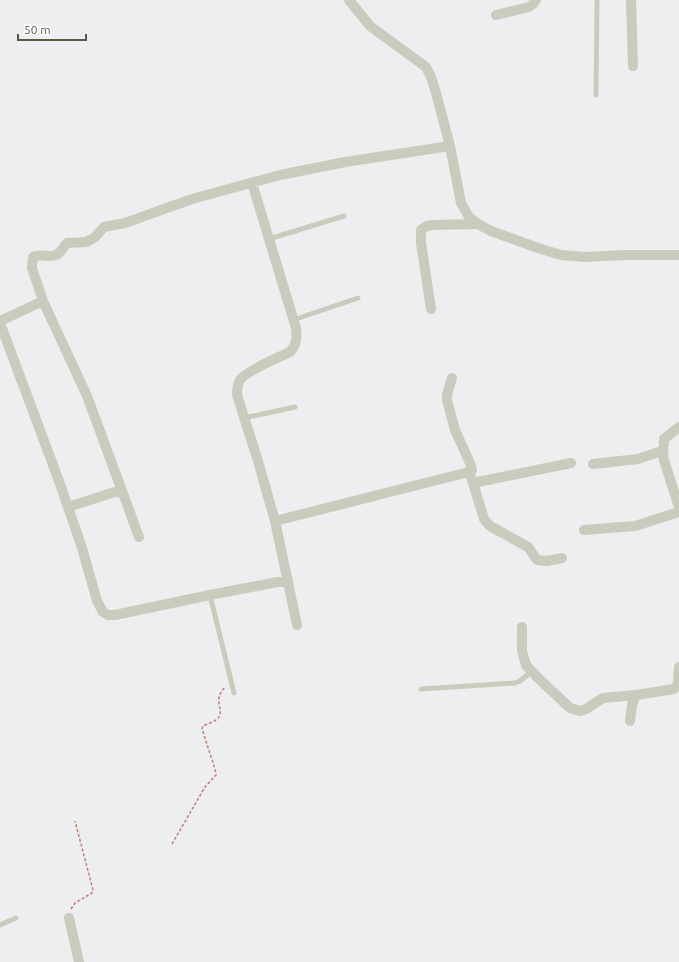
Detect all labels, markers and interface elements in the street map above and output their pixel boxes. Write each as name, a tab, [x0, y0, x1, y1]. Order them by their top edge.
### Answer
scale bar	[18, 16, 86, 42]
text: 50 m	[24, 23, 51, 36]

